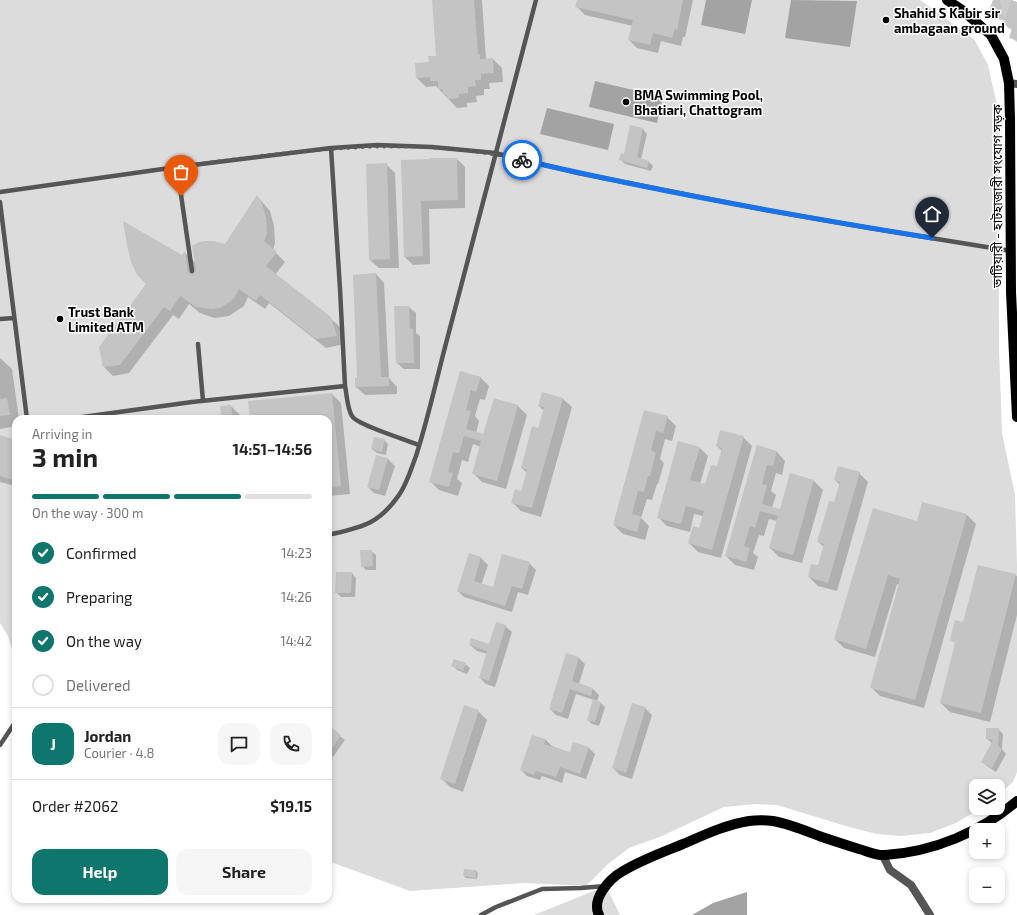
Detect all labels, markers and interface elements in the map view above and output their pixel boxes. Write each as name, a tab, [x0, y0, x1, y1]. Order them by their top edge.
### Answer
place label: Shahid S Kabir sir ambagaan ground	[894, 5, 1005, 36]
marker: Shahid S Kabir sir ambagaan ground	[881, 15, 891, 25]
place label: BMA Swimming Pool, Bhatiari, Chattogram	[634, 87, 763, 118]
marker: BMA Swimming Pool, Bhatiari, Chattogram	[621, 97, 631, 107]
street label: ভাটিয়ারী - হাটহাজারী সংযোগ সড়ক	[989, 104, 1005, 289]
courier	[502, 140, 542, 180]
icon: bike	[511, 149, 533, 171]
pin	[164, 155, 198, 196]
icon: bag	[170, 161, 192, 183]
pin	[915, 197, 949, 238]
icon: home	[921, 203, 943, 225]
place label: Trust Bank Limited ATM	[68, 304, 144, 335]
marker: Trust Bank Limited ATM	[55, 314, 65, 324]
text: Arriving in	[32, 426, 92, 442]
text: 14:51–14:56	[232, 440, 312, 458]
text: 3 min	[32, 441, 98, 472]
text: On the way · 300 m	[32, 505, 144, 521]
icon: check	[32, 542, 54, 564]
text: Confirmed	[66, 544, 137, 562]
text: 14:23	[281, 545, 312, 561]
icon: check	[32, 586, 54, 608]
text: Preparing	[66, 588, 132, 606]
text: 14:26	[281, 589, 312, 605]
icon: check	[32, 630, 54, 652]
text: On the way	[66, 632, 142, 650]
text: 14:42	[280, 633, 312, 649]
text: Delivered	[66, 676, 131, 694]
button: chat	[218, 723, 260, 765]
button: phone	[270, 723, 312, 765]
text: Jordan	[84, 727, 131, 745]
text: J	[50, 735, 56, 753]
text: Courier · 4.8	[84, 745, 154, 761]
map controls	[969, 779, 1005, 903]
button: layers	[969, 779, 1005, 815]
text: Order #2062	[32, 797, 118, 815]
text: $19.15	[270, 797, 312, 815]
button: +	[969, 823, 1005, 859]
button: Help	[32, 849, 168, 895]
button: Share	[176, 849, 312, 895]
button: −	[969, 867, 1005, 903]

